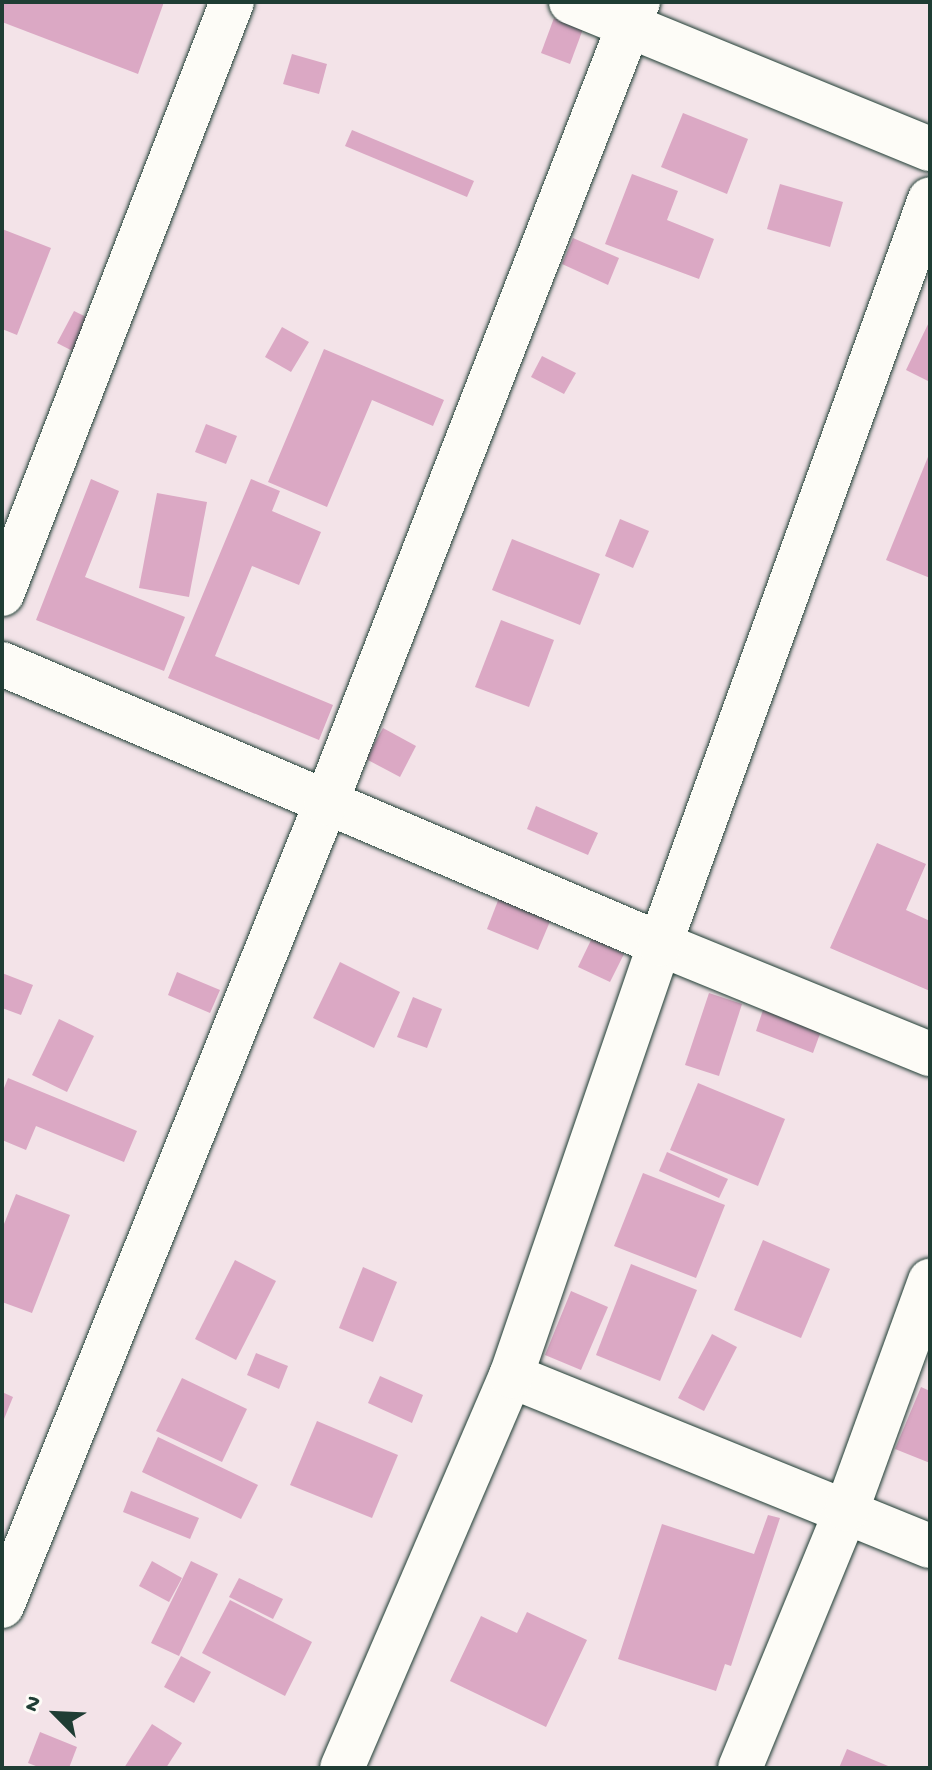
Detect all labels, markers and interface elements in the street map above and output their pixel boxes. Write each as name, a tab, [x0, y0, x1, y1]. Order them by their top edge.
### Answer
north arrow	[16, 1674, 96, 1754]
text: N	[19, 1692, 49, 1716]

